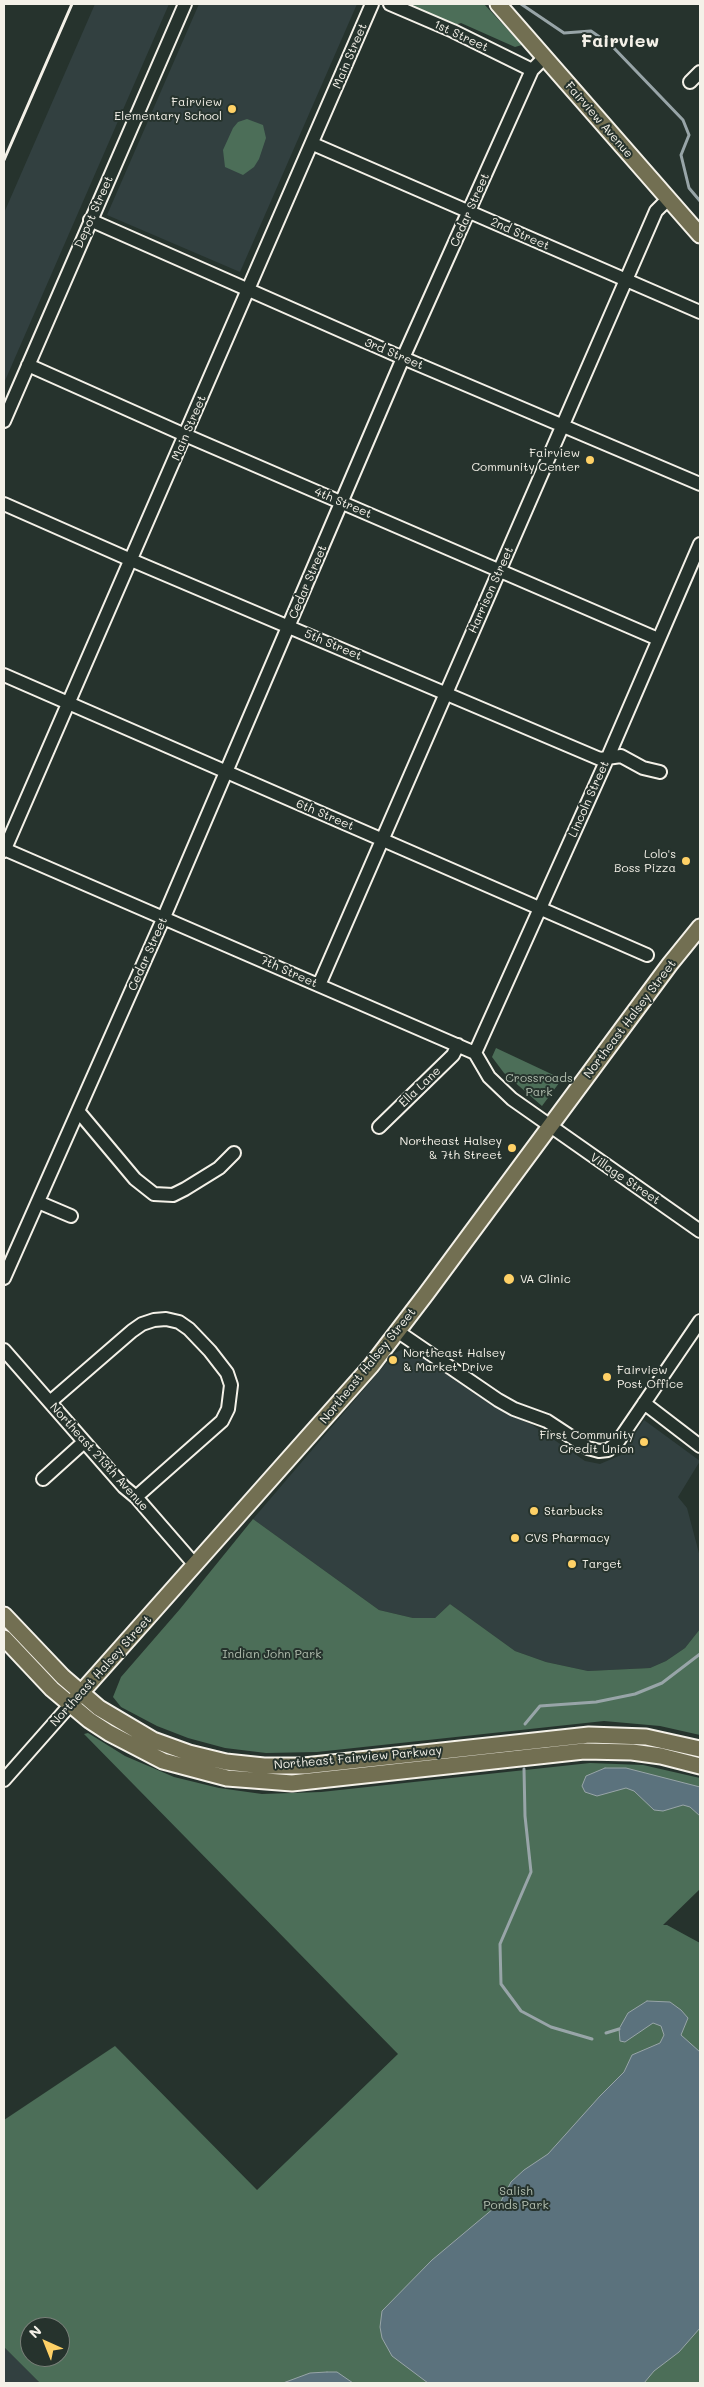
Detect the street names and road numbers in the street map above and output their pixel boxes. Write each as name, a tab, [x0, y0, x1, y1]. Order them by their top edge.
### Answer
street label: 1st Street	[431, 17, 491, 55]
street label: Main Street	[330, 21, 370, 91]
street label: Fairview Avenue	[562, 79, 636, 161]
street label: Cedar Street	[447, 171, 493, 249]
street label: Depot Street	[72, 174, 116, 250]
street label: 2nd Street	[488, 215, 552, 253]
street label: 3rd Street	[362, 335, 426, 373]
street label: Main Street	[169, 393, 209, 463]
street label: 4th Street	[312, 484, 374, 522]
street label: Cedar Street	[286, 543, 330, 621]
street label: Harrison Street	[465, 544, 517, 636]
street label: 5th Street	[302, 626, 364, 664]
street label: Lincoln Street	[566, 758, 612, 840]
street label: 6th Street	[294, 796, 356, 834]
street label: Cedar Street	[125, 915, 171, 993]
street label: 7th Street	[258, 953, 320, 991]
street label: Northeast Halsey Street	[581, 957, 679, 1081]
street label: Ella Lane	[396, 1064, 444, 1110]
street label: Village Street	[587, 1150, 663, 1208]
street label: Northeast Halsey Street	[317, 1305, 419, 1427]
street label: Northeast 213th Avenue	[47, 1400, 151, 1514]
street label: Northeast Halsey Street	[47, 1612, 155, 1730]
street label: Northeast Fairview Parkway	[273, 1743, 443, 1773]

